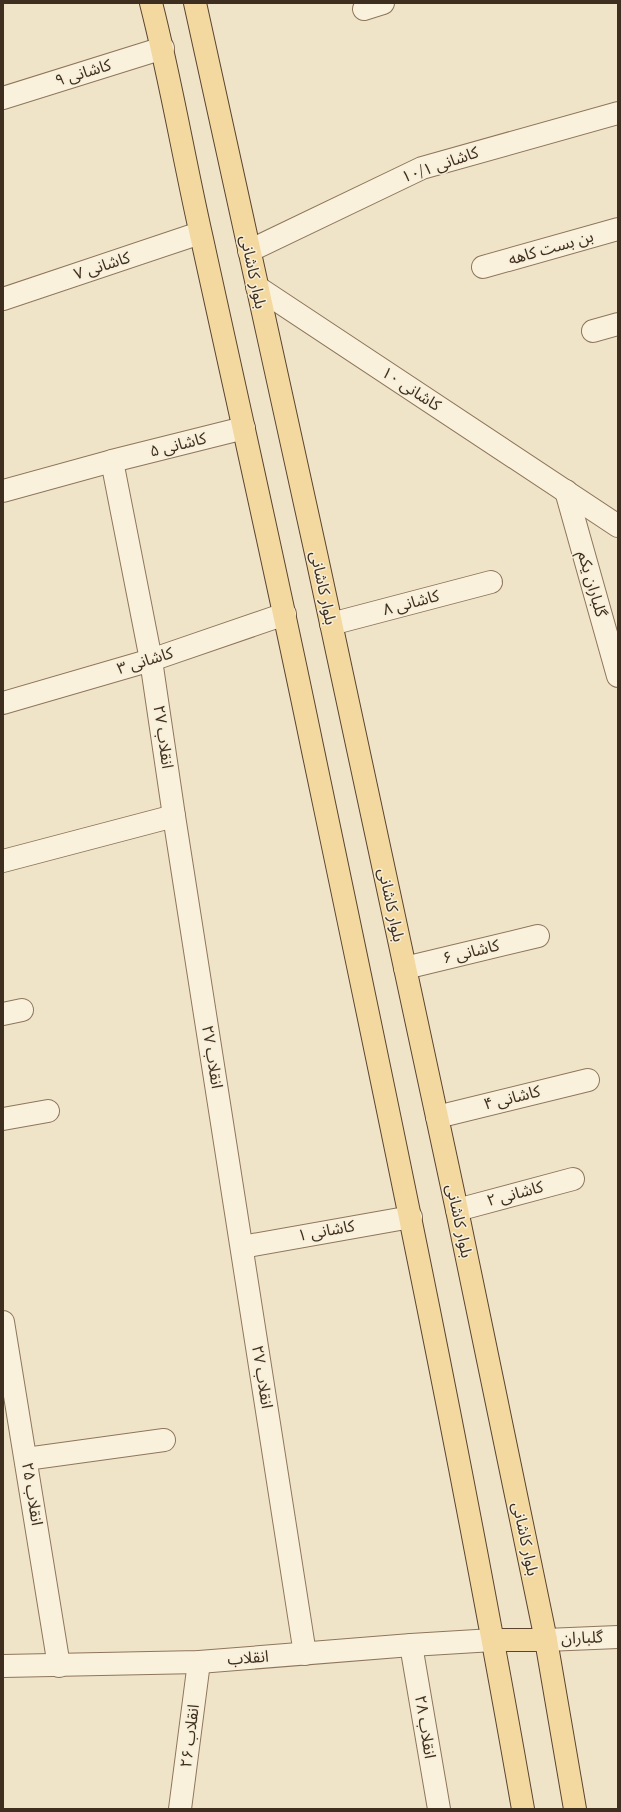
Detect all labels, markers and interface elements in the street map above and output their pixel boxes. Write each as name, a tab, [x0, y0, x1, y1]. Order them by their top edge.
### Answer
street label: ۹ کاشانی	[52, 53, 114, 93]
street label: ۱۰/۱ کاشانی	[398, 140, 482, 189]
street label: بن بست کاهه	[506, 224, 596, 272]
street label: بلوار کاشانی	[233, 233, 273, 311]
street label: ۷ کاشانی	[71, 246, 134, 286]
street label: ۱۰ کاشانی	[376, 361, 446, 417]
street label: ۵ کاشانی	[147, 426, 209, 464]
street label: گلباران یکم	[571, 548, 613, 620]
street label: بلوار کاشانی	[303, 549, 343, 627]
street label: ۸ کاشانی	[380, 584, 442, 622]
street label: ۳ کاشانی	[114, 641, 176, 681]
street label: انقلاب ۲۷	[147, 704, 179, 770]
street label: بلوار کاشانی	[371, 866, 411, 944]
street label: ۶ کاشانی	[440, 933, 502, 971]
street label: انقلاب ۲۷	[195, 1024, 229, 1090]
street label: ۴ کاشانی	[481, 1079, 543, 1117]
street label: ۲ کاشانی	[484, 1175, 546, 1213]
street label: بلوار کاشانی	[439, 1182, 479, 1260]
street label: ۱ کاشانی	[296, 1214, 357, 1248]
street label: انقلاب ۲۷	[245, 1344, 279, 1410]
street label: انقلاب ۲۵	[15, 1461, 49, 1527]
street label: بلوار کاشانی	[505, 1500, 545, 1578]
street label: گلباران	[561, 1625, 604, 1651]
street label: انقلاب	[226, 1645, 270, 1671]
street label: ۲۸ انقلاب	[408, 1694, 442, 1760]
street label: انقلاب ۲۶	[174, 1703, 206, 1769]

